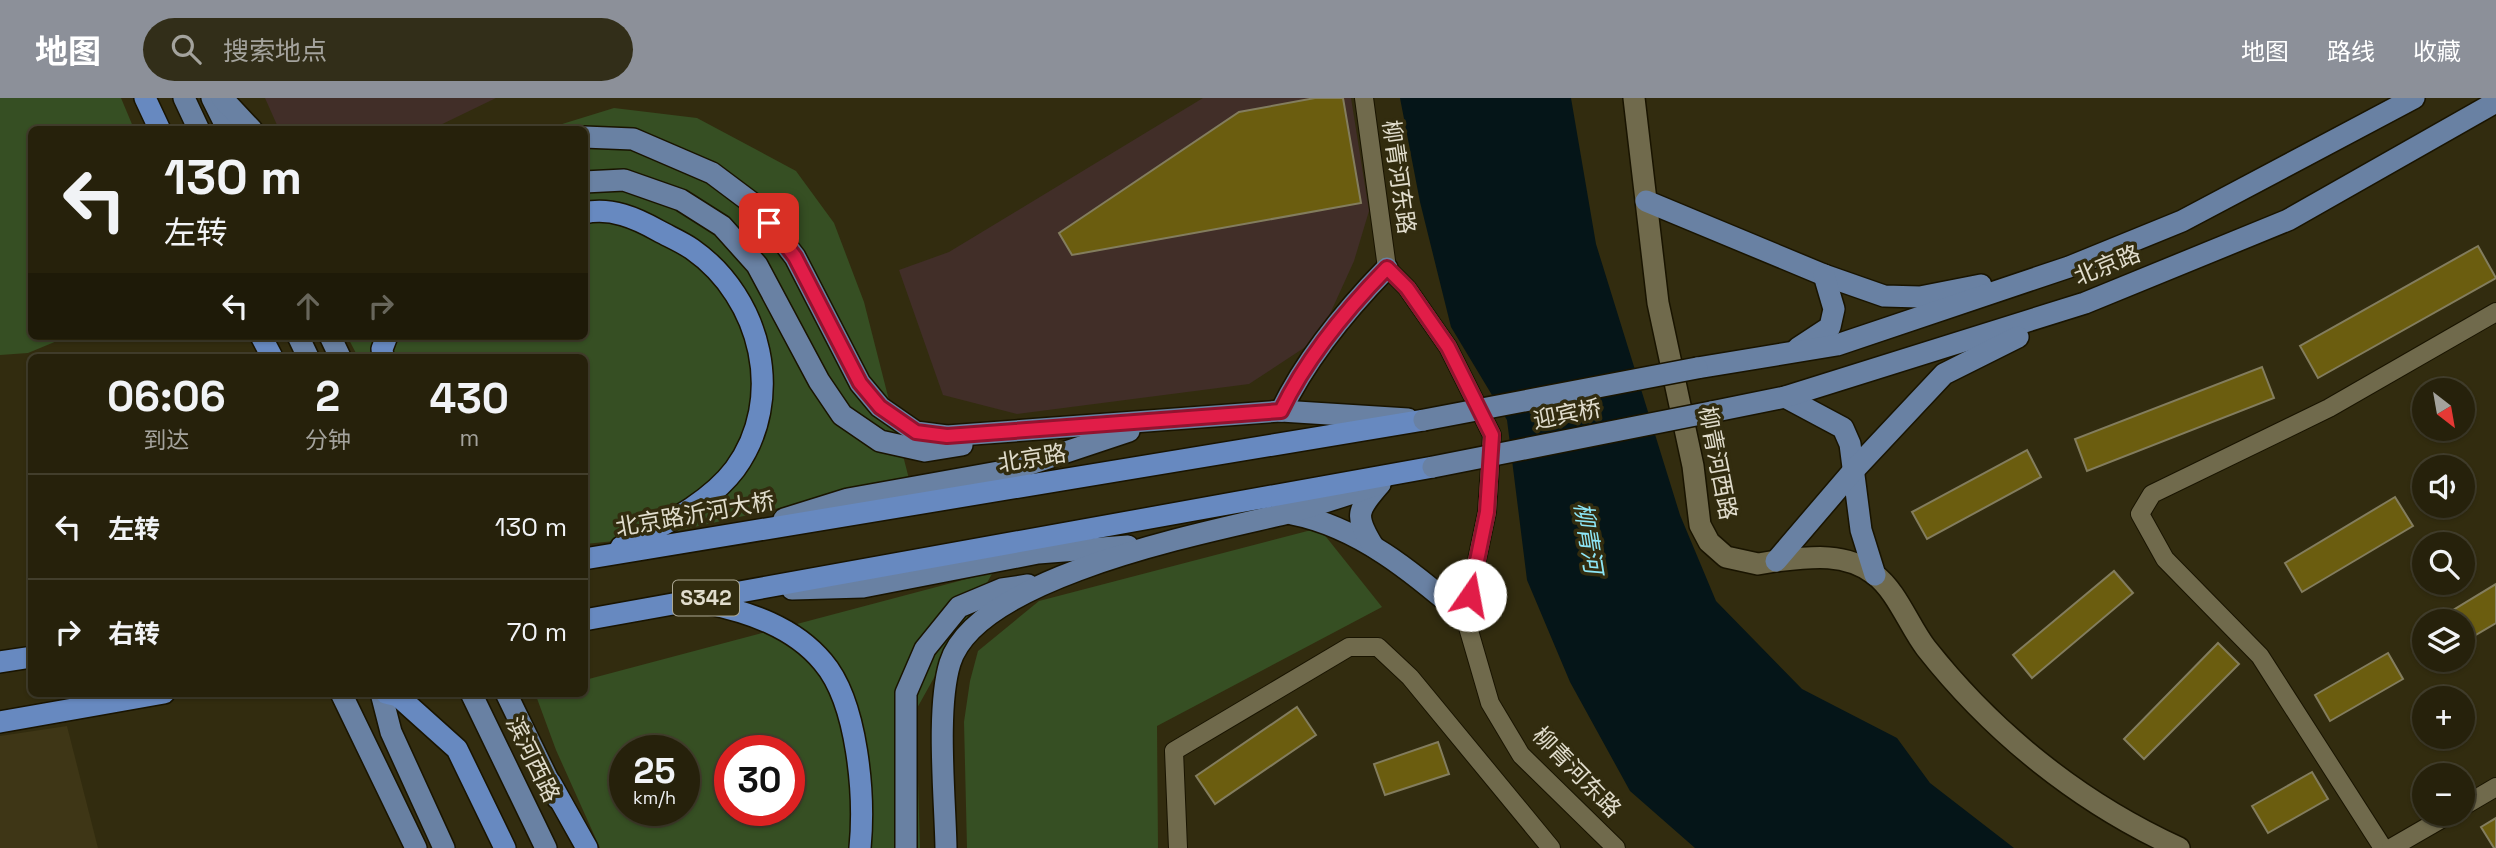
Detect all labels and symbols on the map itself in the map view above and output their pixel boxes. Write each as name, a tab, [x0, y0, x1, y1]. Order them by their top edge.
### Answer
street label: 柳青河东路	[1376, 118, 1422, 236]
pin	[739, 193, 799, 253]
street label: 北京路	[2069, 238, 2145, 292]
north arrow	[2412, 378, 2474, 441]
street label: 迎宾桥	[1530, 393, 1604, 435]
street label: 柳青河西路	[1692, 404, 1744, 522]
street label: 北京路	[996, 438, 1068, 478]
street label: 北京路沂河大桥	[613, 485, 777, 543]
water label: 柳青河	[1568, 500, 1610, 580]
position arrow	[1433, 558, 1507, 632]
road number: S342	[673, 580, 739, 616]
street label: 滨河西路	[499, 711, 567, 807]
street label: 柳青河东路	[1526, 720, 1628, 824]
speed limit sign: 30	[714, 735, 805, 826]

